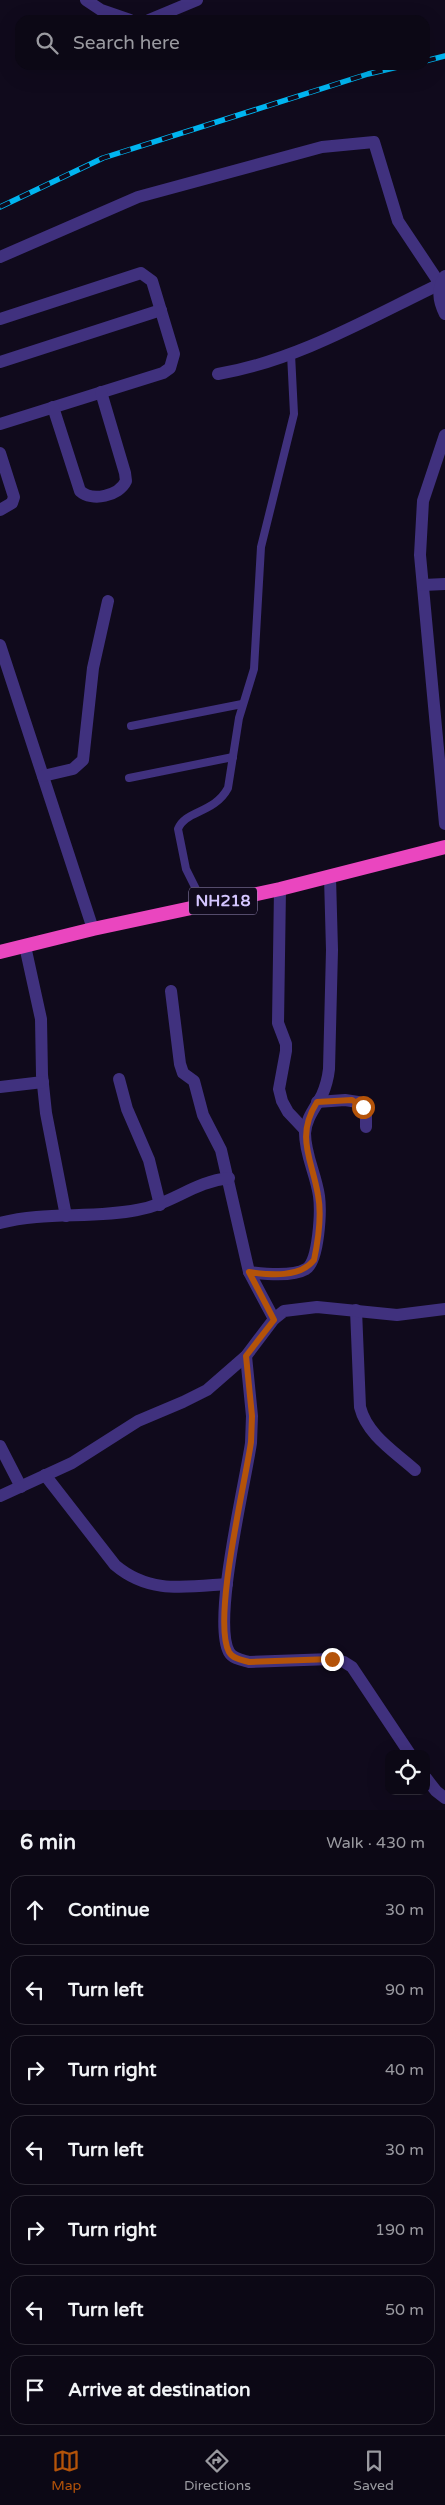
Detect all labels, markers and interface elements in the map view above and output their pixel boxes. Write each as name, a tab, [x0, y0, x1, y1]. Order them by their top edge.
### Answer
search box	[15, 15, 430, 70]
icon: search	[33, 29, 61, 57]
text: Search here	[73, 32, 180, 54]
road number: NH218	[189, 888, 257, 914]
route start	[352, 1096, 375, 1119]
route end	[321, 1648, 344, 1671]
map controls	[385, 1750, 430, 1795]
button: locate	[385, 1750, 430, 1795]
text: 6 min	[20, 1830, 76, 1855]
text: Walk · 430 m	[326, 1833, 425, 1853]
icon: ahead	[21, 1896, 49, 1924]
text: Continue	[68, 1899, 150, 1921]
text: 30 m	[385, 1900, 424, 1920]
icon: left	[21, 1976, 49, 2004]
text: Turn left	[68, 1979, 144, 2001]
text: 90 m	[385, 1980, 424, 2000]
icon: right	[21, 2056, 49, 2084]
text: Turn right	[68, 2059, 156, 2081]
text: 40 m	[385, 2060, 424, 2080]
icon: left	[21, 2136, 49, 2164]
text: Turn left	[68, 2139, 144, 2161]
text: 30 m	[385, 2140, 424, 2160]
icon: right	[21, 2216, 49, 2244]
text: Turn right	[68, 2219, 156, 2241]
text: 190 m	[375, 2220, 424, 2240]
icon: left	[21, 2296, 49, 2324]
text: Turn left	[68, 2299, 144, 2321]
text: 50 m	[385, 2300, 424, 2320]
icon: arrive	[21, 2376, 49, 2404]
text: Arrive at destination	[68, 2379, 251, 2401]
tab: Map	[51, 2447, 81, 2494]
tab: Directions	[184, 2447, 251, 2494]
tab: Saved	[353, 2447, 394, 2494]

